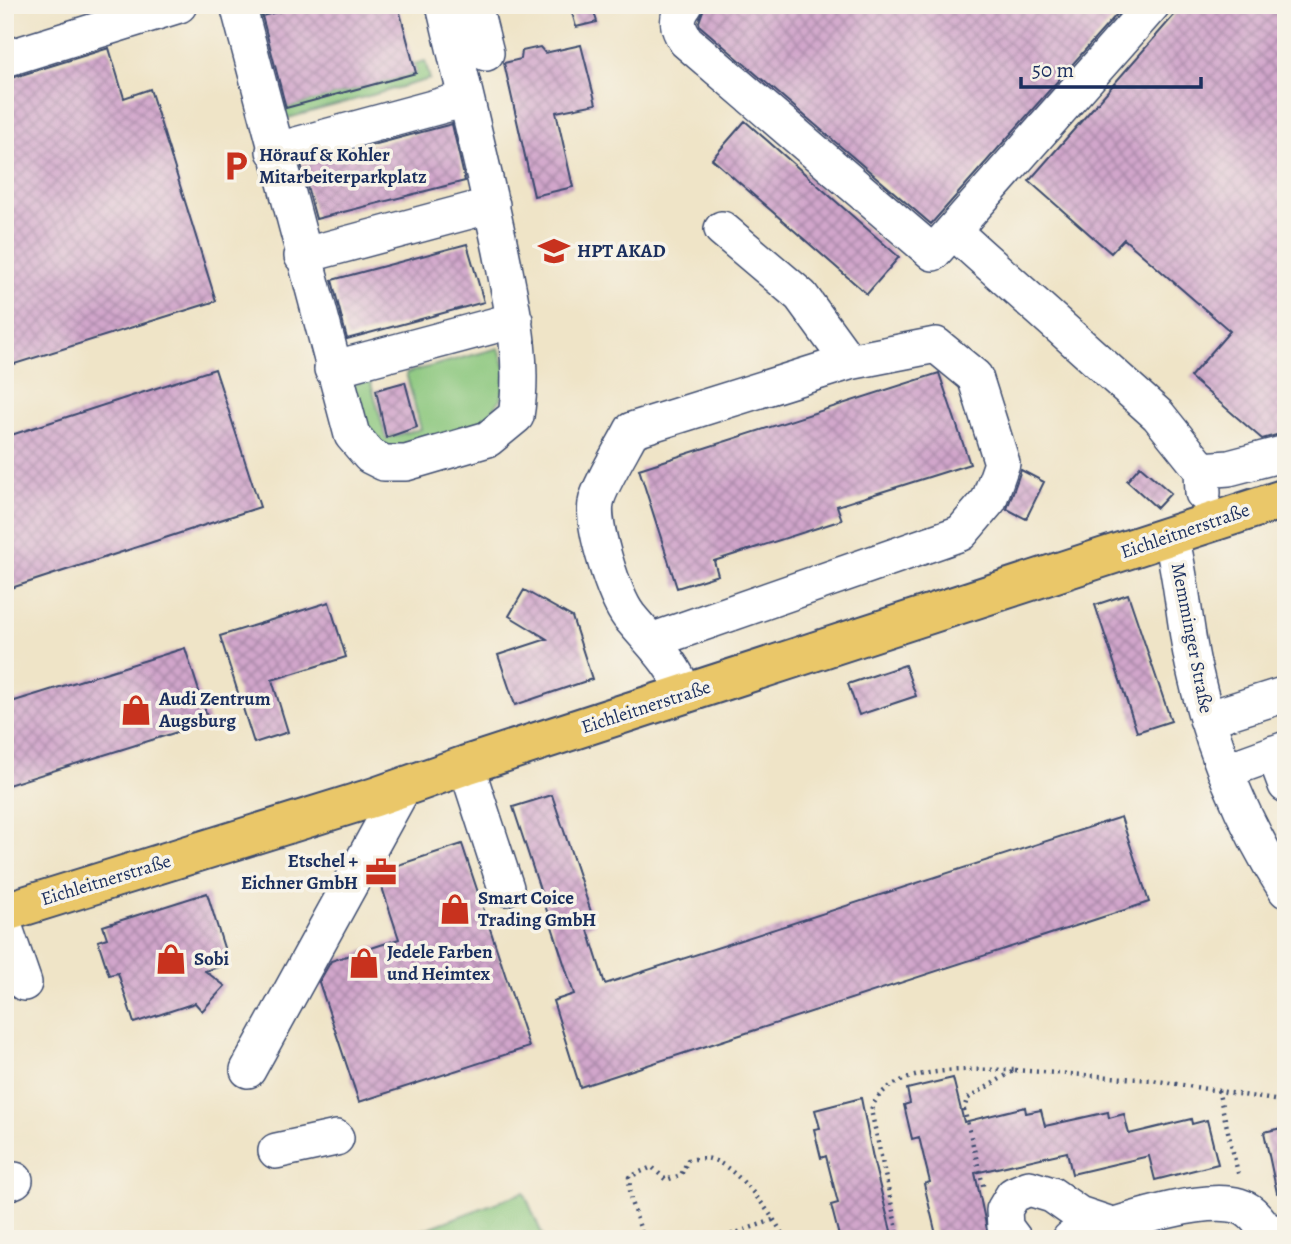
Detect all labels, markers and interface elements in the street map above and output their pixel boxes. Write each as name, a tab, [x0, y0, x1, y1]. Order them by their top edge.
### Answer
scale bar	[1021, 46, 1202, 90]
text: 50 m	[1032, 56, 1074, 84]
place label: Hörauf & Kohler Mitarbeiterparkplatz	[259, 142, 427, 190]
parking icon: Hörauf & Kohler Mitarbeiterparkplatz	[219, 149, 253, 183]
school or university icon: HPT AKAD	[537, 234, 571, 268]
place label: HPT AKAD	[577, 238, 666, 264]
street label: Eichleitnerstraße	[1117, 497, 1253, 565]
street label: Memminger Straße	[1165, 561, 1219, 715]
street label: Eichleitnerstraße	[578, 674, 714, 740]
place label: Audi Zentrum Augsburg	[158, 686, 271, 734]
shop icon: Audi Zentrum Augsburg	[119, 693, 153, 727]
street label: Eichleitnerstraße	[38, 848, 174, 912]
place label: Etschel + Eichner GmbH	[241, 848, 358, 896]
office icon: Etschel + Eichner GmbH	[364, 855, 398, 889]
place label: Smart Coice Trading GmbH	[478, 885, 596, 933]
shop icon: Smart Coice Trading GmbH	[438, 892, 472, 926]
place label: Jedele Farben und Heimtex	[387, 939, 493, 987]
shop icon: Sobi	[154, 942, 188, 976]
place label: Sobi	[194, 946, 229, 972]
shop icon: Jedele Farben und Heimtex	[347, 946, 381, 980]

